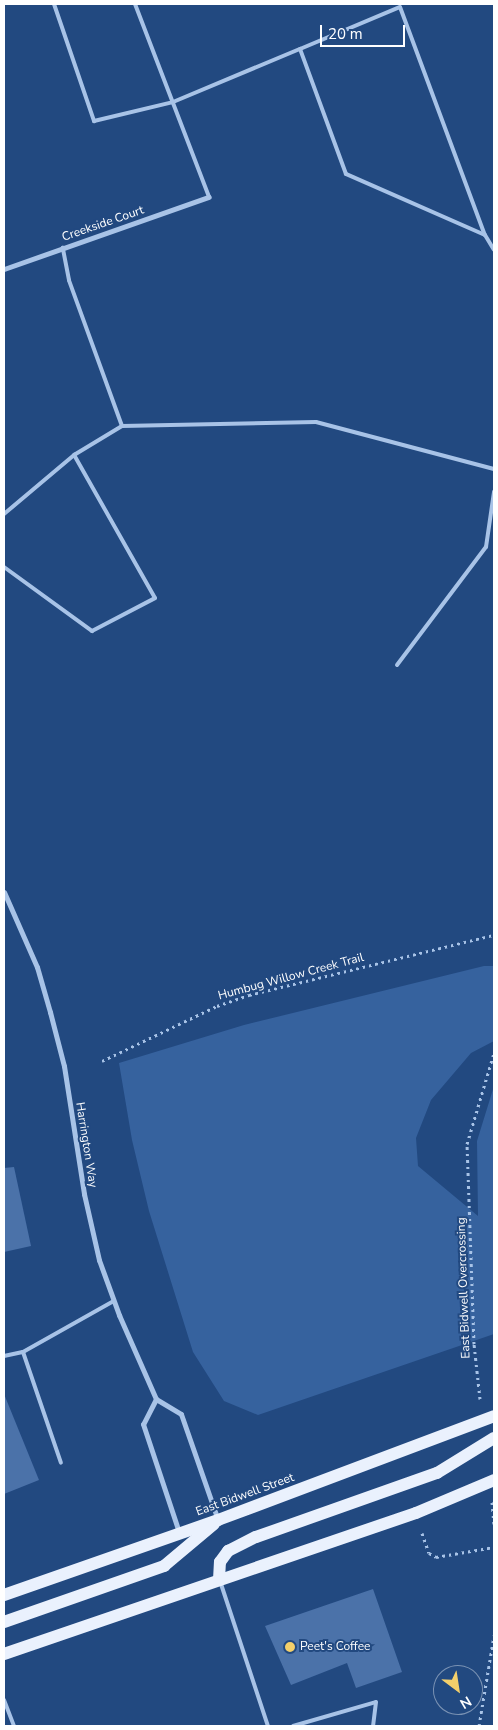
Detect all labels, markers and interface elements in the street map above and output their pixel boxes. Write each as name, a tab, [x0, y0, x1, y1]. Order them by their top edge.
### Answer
scale bar	[323, 15, 408, 47]
text: 20 m	[328, 24, 363, 44]
street label: Creekside Court	[60, 203, 146, 245]
street label: Humbug Willow Creek Trail	[217, 951, 365, 1003]
street label: Harrington Way	[72, 1101, 100, 1189]
street label: East Bidwell Overcrossing	[454, 1217, 474, 1359]
street label: East Bidwell Street	[194, 1471, 296, 1519]
place label: Peet's Coffee	[300, 1640, 370, 1654]
marker: Peet's Coffee	[284, 1641, 296, 1653]
north arrow	[433, 1665, 483, 1715]
text: N	[456, 1692, 475, 1713]

